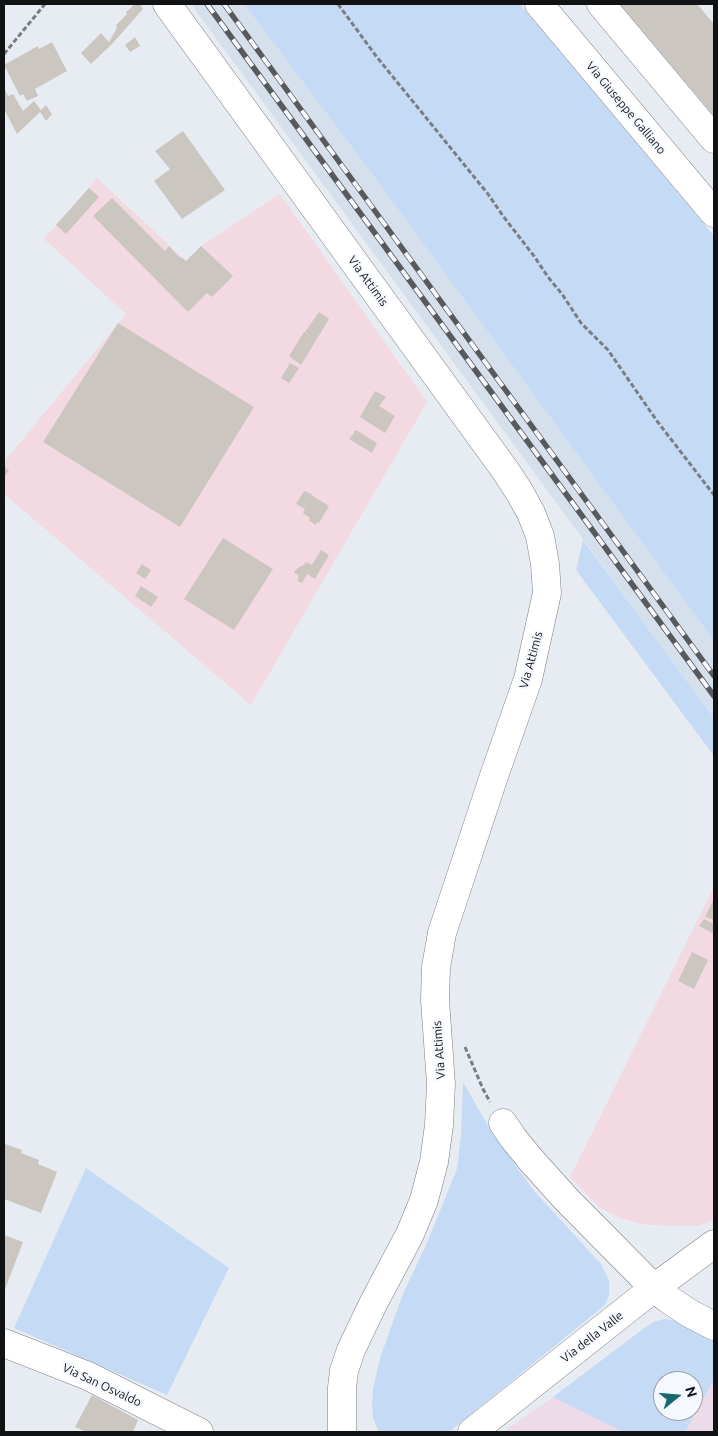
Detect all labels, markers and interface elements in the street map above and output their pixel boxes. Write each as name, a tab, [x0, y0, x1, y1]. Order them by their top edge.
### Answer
street label: Via Giuseppe Galliano	[583, 59, 669, 157]
street label: Via Attimis	[345, 253, 391, 309]
street label: Via Attimis	[516, 630, 546, 690]
street label: Via Attimis	[430, 1020, 448, 1080]
street label: Via della Valle	[558, 1308, 626, 1366]
street label: Via San Osvaldo	[60, 1360, 144, 1410]
north arrow	[653, 1371, 703, 1421]
text: N	[682, 1385, 701, 1399]

